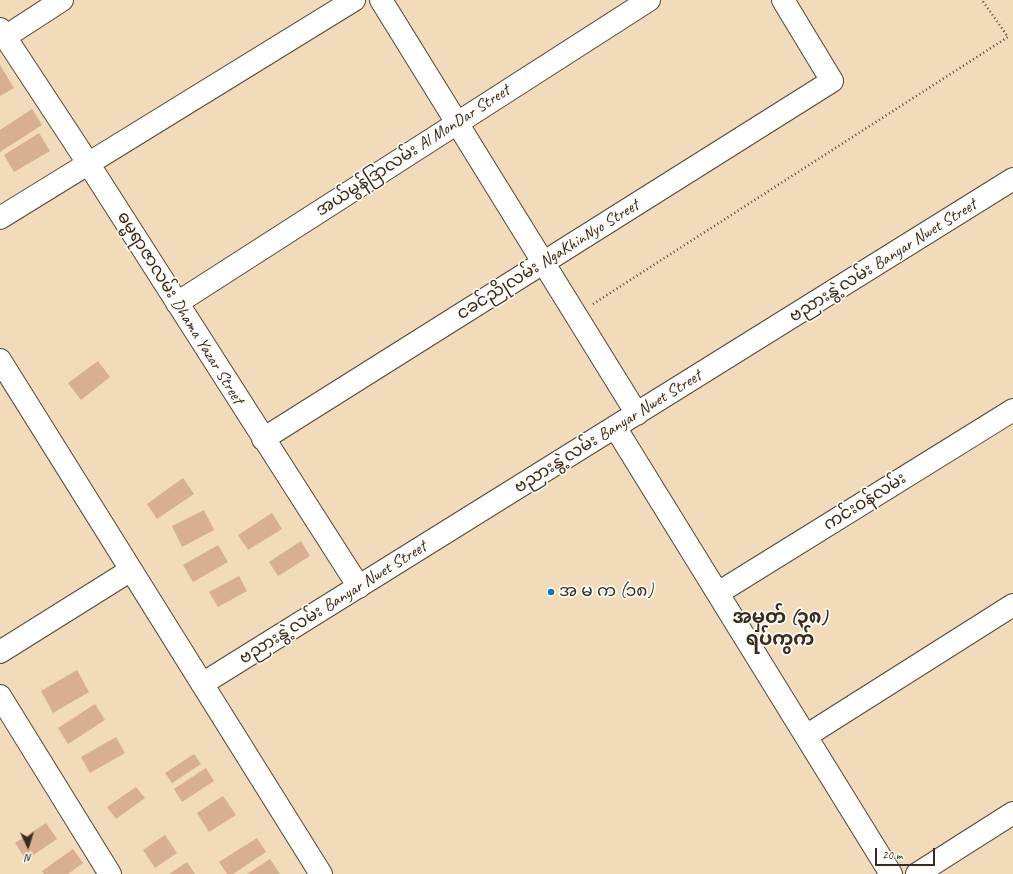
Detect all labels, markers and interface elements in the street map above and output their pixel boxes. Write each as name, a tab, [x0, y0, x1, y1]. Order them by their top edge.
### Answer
street label: အယ်မွန်ဒြာလမ်း Al MonDar Street	[312, 81, 514, 221]
street label: ငခင်ညိုလမ်း NgaKhinNyo Street	[453, 195, 643, 325]
street label: ဗညားနွဲ့လမ်း Banyar Nwet Street	[786, 195, 980, 327]
street label: ဓမ္မရာဇာလမ်း Dhama Yazar Street	[112, 208, 248, 408]
street label: ဗညားနွဲ့လမ်း Banyar Nwet Street	[511, 366, 705, 498]
street label: ကင်းဝန်လမ်း	[820, 469, 910, 535]
street label: ဗညားနွဲ့လမ်း Banyar Nwet Street	[236, 537, 430, 669]
place label: အ မ က (၁၈)	[559, 582, 653, 602]
marker: အ မ က (၁၈)	[546, 587, 556, 597]
district label: အမှတ် (၃၈) ရပ်ကွက်	[732, 607, 828, 651]
north arrow	[8, 826, 48, 866]
scale bar	[877, 840, 937, 866]
text: 20 m	[882, 847, 902, 863]
text: N	[25, 851, 33, 865]

